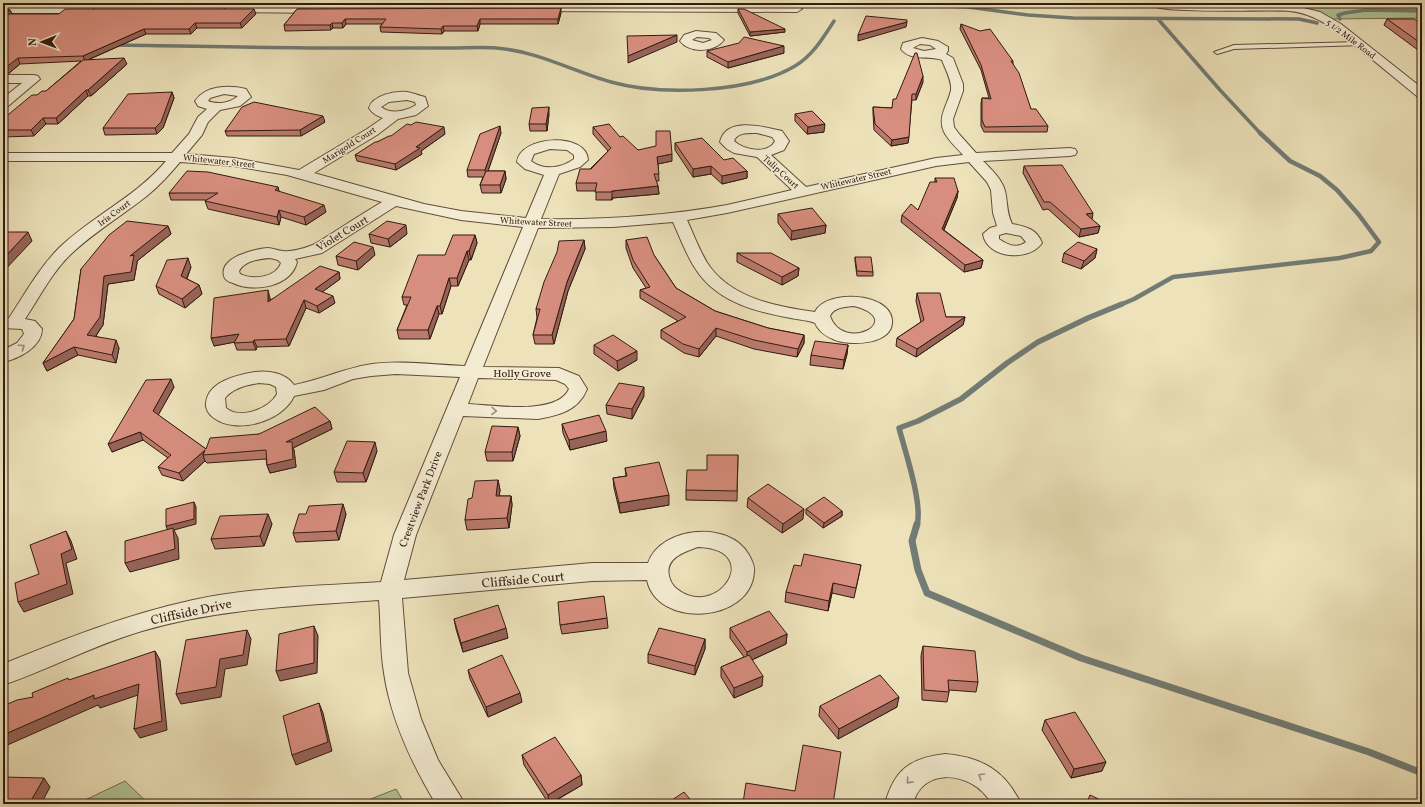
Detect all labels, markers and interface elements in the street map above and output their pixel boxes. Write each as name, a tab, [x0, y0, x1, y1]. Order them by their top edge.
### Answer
street label: 5 1/2 Mile Road	[1323, 16, 1378, 62]
north arrow	[22, 22, 62, 62]
text: N	[26, 38, 41, 46]
street label: Marigold Court	[320, 124, 379, 167]
street label: Whitewater Street	[182, 151, 255, 172]
street label: Tulip Court	[760, 153, 802, 192]
street label: Whitewater Street	[820, 165, 893, 194]
street label: Iris Court	[95, 197, 133, 230]
street label: Violet Court	[314, 213, 372, 256]
street label: Whitewater Street	[500, 214, 572, 231]
one-way arrow	[18, 345, 25, 352]
street label: Holly Grove	[493, 367, 551, 382]
one-way arrow	[491, 407, 497, 416]
street label: Crestview Park Drive	[396, 449, 447, 550]
street label: Cliffside Court	[481, 568, 566, 594]
street label: Cliffside Drive	[149, 596, 234, 630]
one-way arrow	[978, 774, 985, 781]
one-way arrow	[907, 776, 914, 784]

